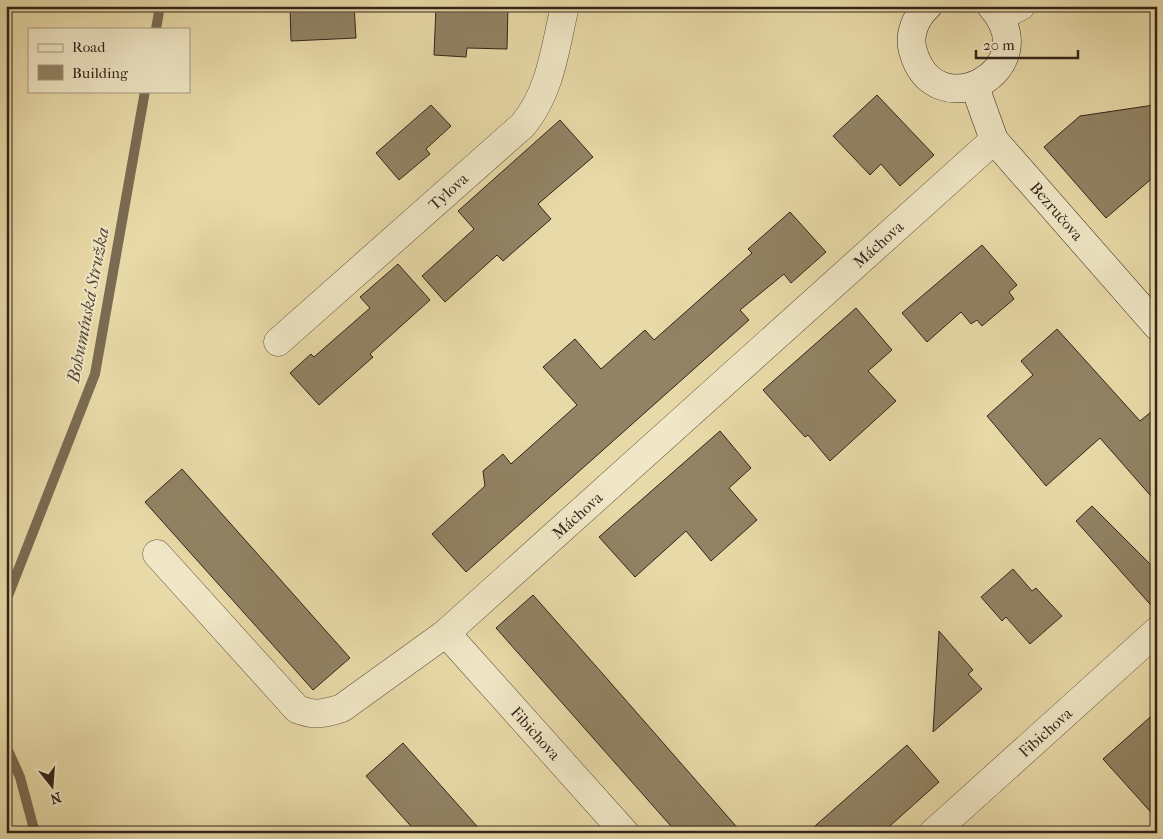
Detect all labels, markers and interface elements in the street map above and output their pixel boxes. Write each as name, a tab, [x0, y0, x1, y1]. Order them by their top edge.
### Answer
legend	[28, 28, 190, 92]
scale bar	[976, 28, 1078, 60]
text: 20 m	[983, 36, 1015, 54]
text: Road	[72, 38, 106, 56]
text: Building	[72, 64, 129, 82]
street label: Tylova	[425, 168, 472, 214]
street label: Bezručova	[1026, 178, 1088, 245]
street label: Máchova	[849, 217, 908, 272]
water label: Bohumínská Stružka	[63, 226, 114, 385]
street label: Máchova	[548, 488, 607, 543]
street label: Fibichova	[507, 703, 565, 764]
street label: Fibichova	[1015, 703, 1076, 761]
north arrow	[28, 762, 78, 812]
text: N	[48, 788, 63, 808]

